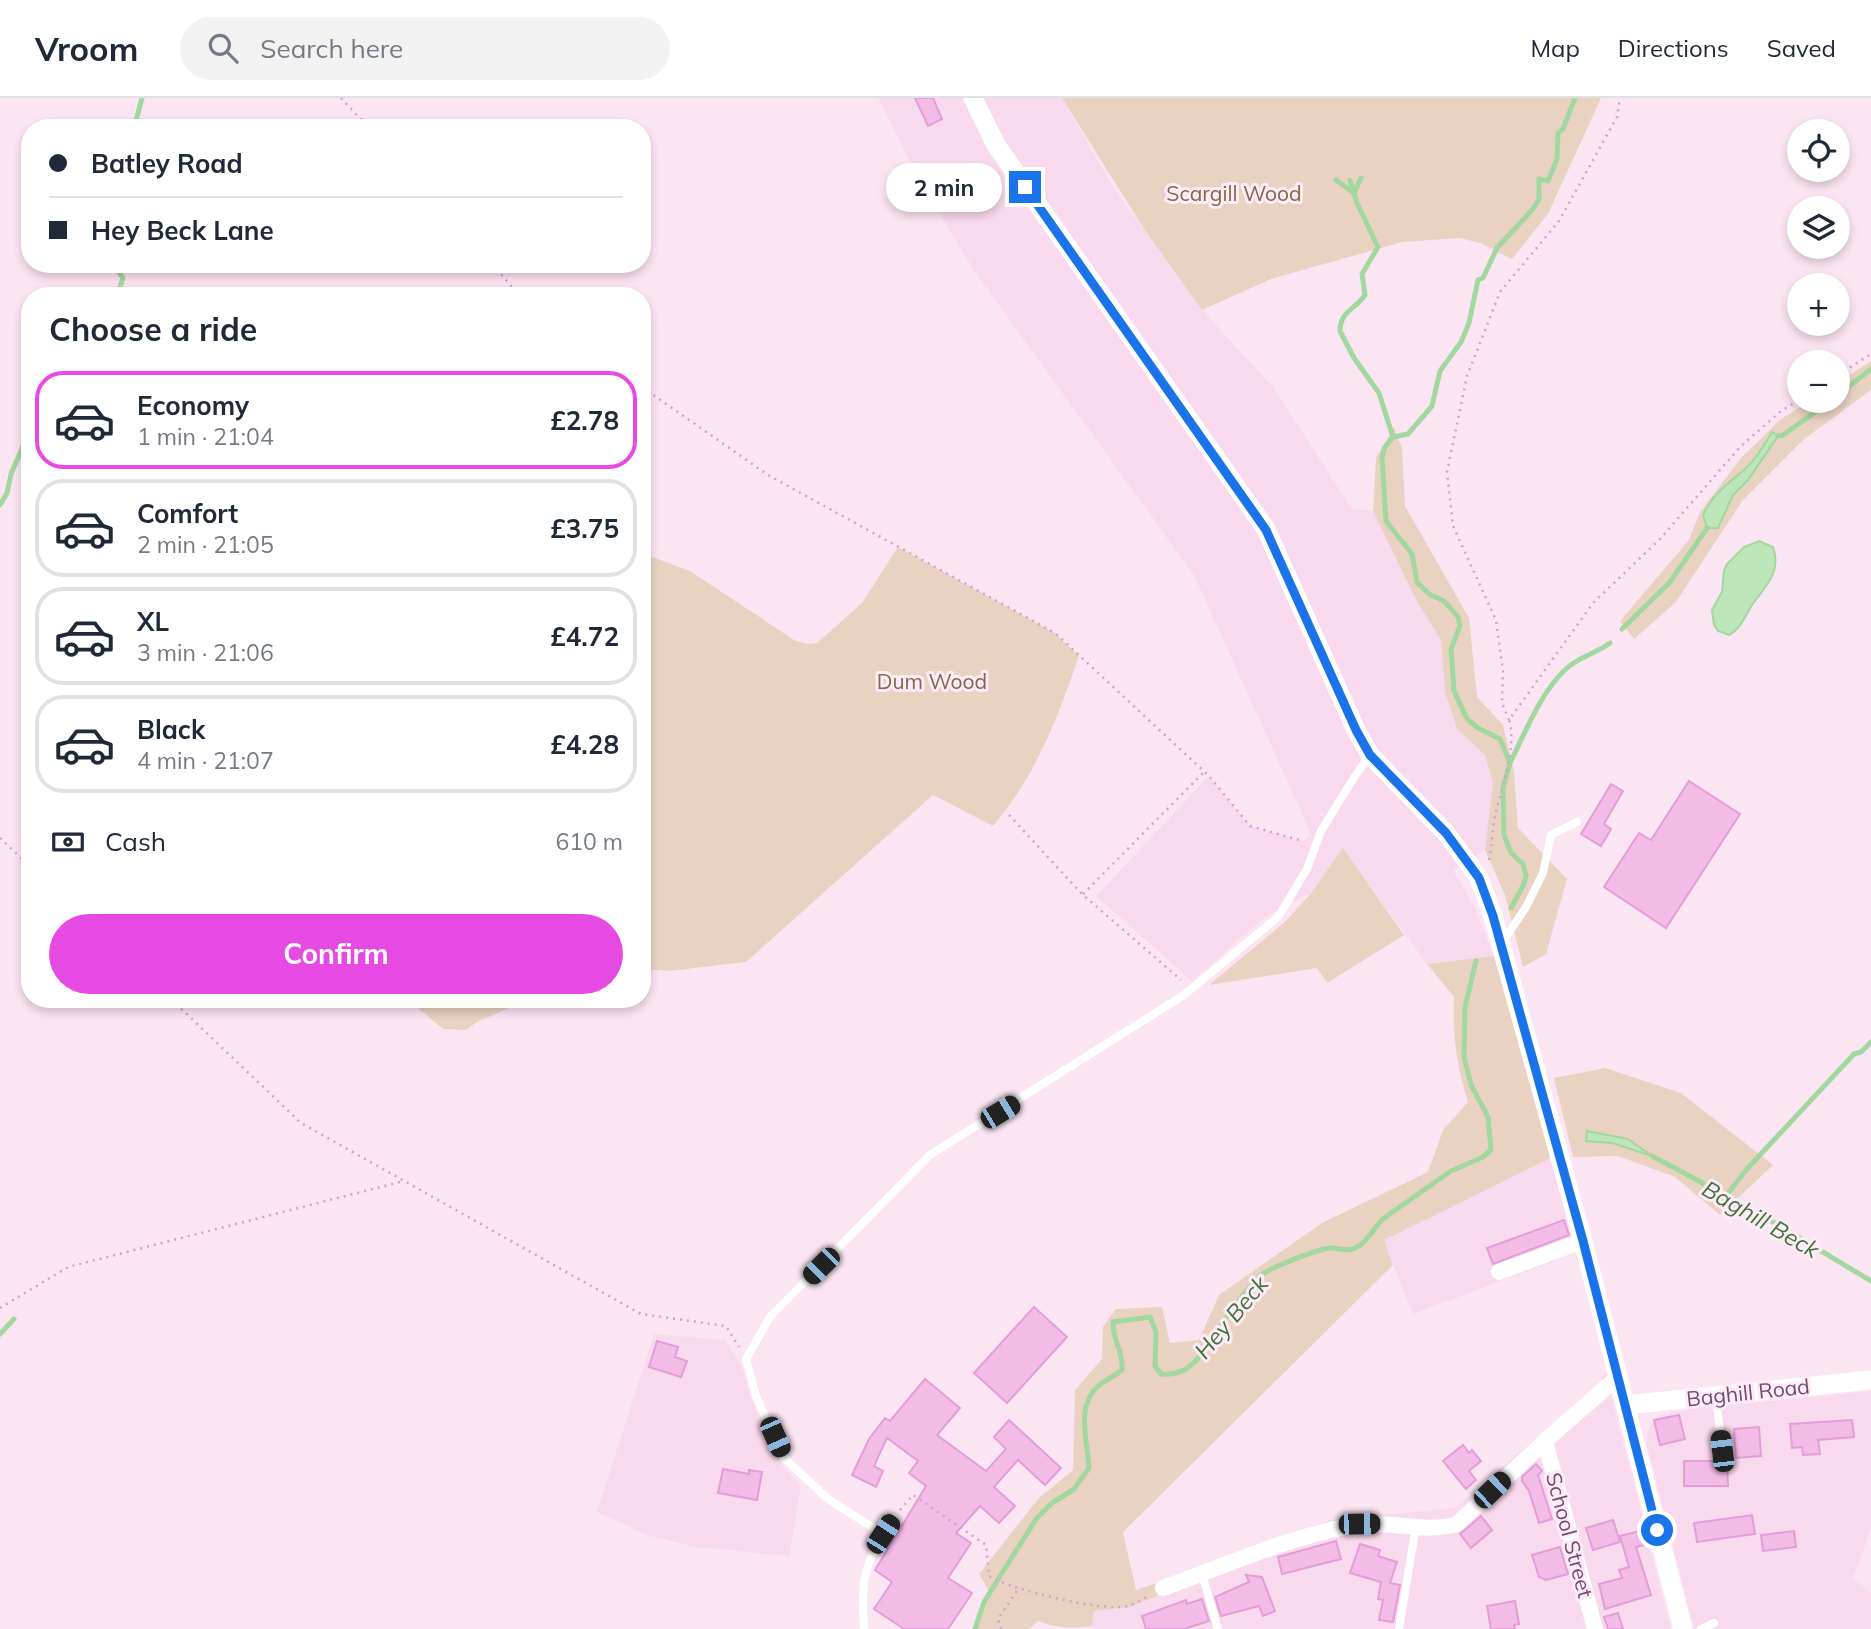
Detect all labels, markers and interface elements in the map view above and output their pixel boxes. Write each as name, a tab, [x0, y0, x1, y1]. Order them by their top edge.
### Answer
search box	[180, 17, 670, 80]
text: Vroom	[35, 28, 138, 69]
icon: search	[204, 29, 242, 67]
text: Search here	[260, 32, 403, 65]
text: Map	[1530, 33, 1580, 63]
text: Directions	[1618, 33, 1729, 63]
text: Saved	[1767, 33, 1836, 63]
map controls	[1787, 119, 1850, 413]
button: locate	[1787, 119, 1850, 182]
text: Batley Road	[91, 147, 243, 180]
callout: 2 min	[885, 162, 1000, 212]
route end	[1009, 171, 1041, 203]
text: 2 min	[914, 173, 974, 202]
park label: Scargill Wood	[1166, 180, 1302, 206]
button: layers	[1787, 196, 1850, 259]
text: Hey Beck Lane	[91, 214, 274, 247]
button: +	[1787, 273, 1850, 336]
text: Choose a ride	[49, 309, 257, 349]
button: −	[1787, 350, 1850, 413]
icon: car	[53, 389, 116, 452]
text: Economy	[137, 389, 249, 422]
text: £2.78	[550, 404, 619, 437]
text: 1 min · 21:04	[137, 422, 274, 451]
icon: car	[53, 497, 116, 560]
text: Comfort	[137, 497, 238, 530]
text: £3.75	[550, 512, 619, 545]
text: 2 min · 21:05	[137, 530, 274, 559]
icon: car	[53, 605, 116, 668]
text: XL	[137, 605, 169, 638]
text: £4.72	[550, 620, 619, 653]
text: 3 min · 21:06	[137, 638, 274, 667]
park label: Dum Wood	[877, 668, 987, 694]
icon: car	[53, 713, 116, 776]
text: Black	[137, 713, 205, 746]
text: £4.28	[550, 728, 619, 761]
text: 4 min · 21:07	[137, 746, 274, 775]
icon: cash	[49, 823, 87, 861]
text: Cash	[105, 825, 166, 858]
text: 610 m	[555, 827, 623, 856]
button: Confirm	[49, 914, 623, 994]
car	[977, 1092, 1024, 1132]
water label: Baghill Beck	[1697, 1174, 1826, 1265]
car	[799, 1244, 844, 1288]
water label: Hey Beck	[1188, 1269, 1275, 1364]
street label: Baghill Road	[1685, 1373, 1811, 1411]
car	[757, 1414, 794, 1460]
car	[1710, 1429, 1735, 1473]
car	[1470, 1468, 1515, 1512]
street label: School Street	[1541, 1470, 1599, 1600]
car	[863, 1511, 904, 1557]
car	[1338, 1513, 1381, 1535]
route start	[1641, 1514, 1673, 1546]

